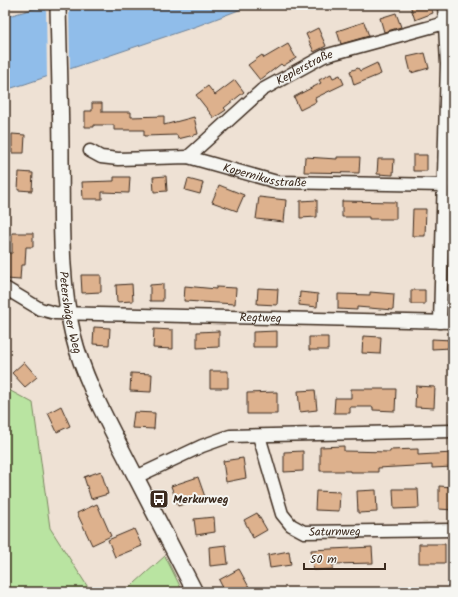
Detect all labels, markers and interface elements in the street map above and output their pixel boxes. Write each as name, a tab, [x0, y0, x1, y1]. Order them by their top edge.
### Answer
street label: Keplerstraße	[272, 44, 335, 90]
street label: Kopernikusstraße	[221, 158, 307, 192]
street label: Petershäger Weg	[54, 270, 87, 356]
street label: Regtweg	[239, 308, 282, 328]
bus stop icon: Merkurweg	[148, 488, 170, 510]
place label: Merkurweg	[173, 490, 229, 509]
street label: Saturnweg	[309, 522, 361, 541]
scale bar	[304, 545, 385, 571]
text: 50 m	[310, 550, 337, 569]

